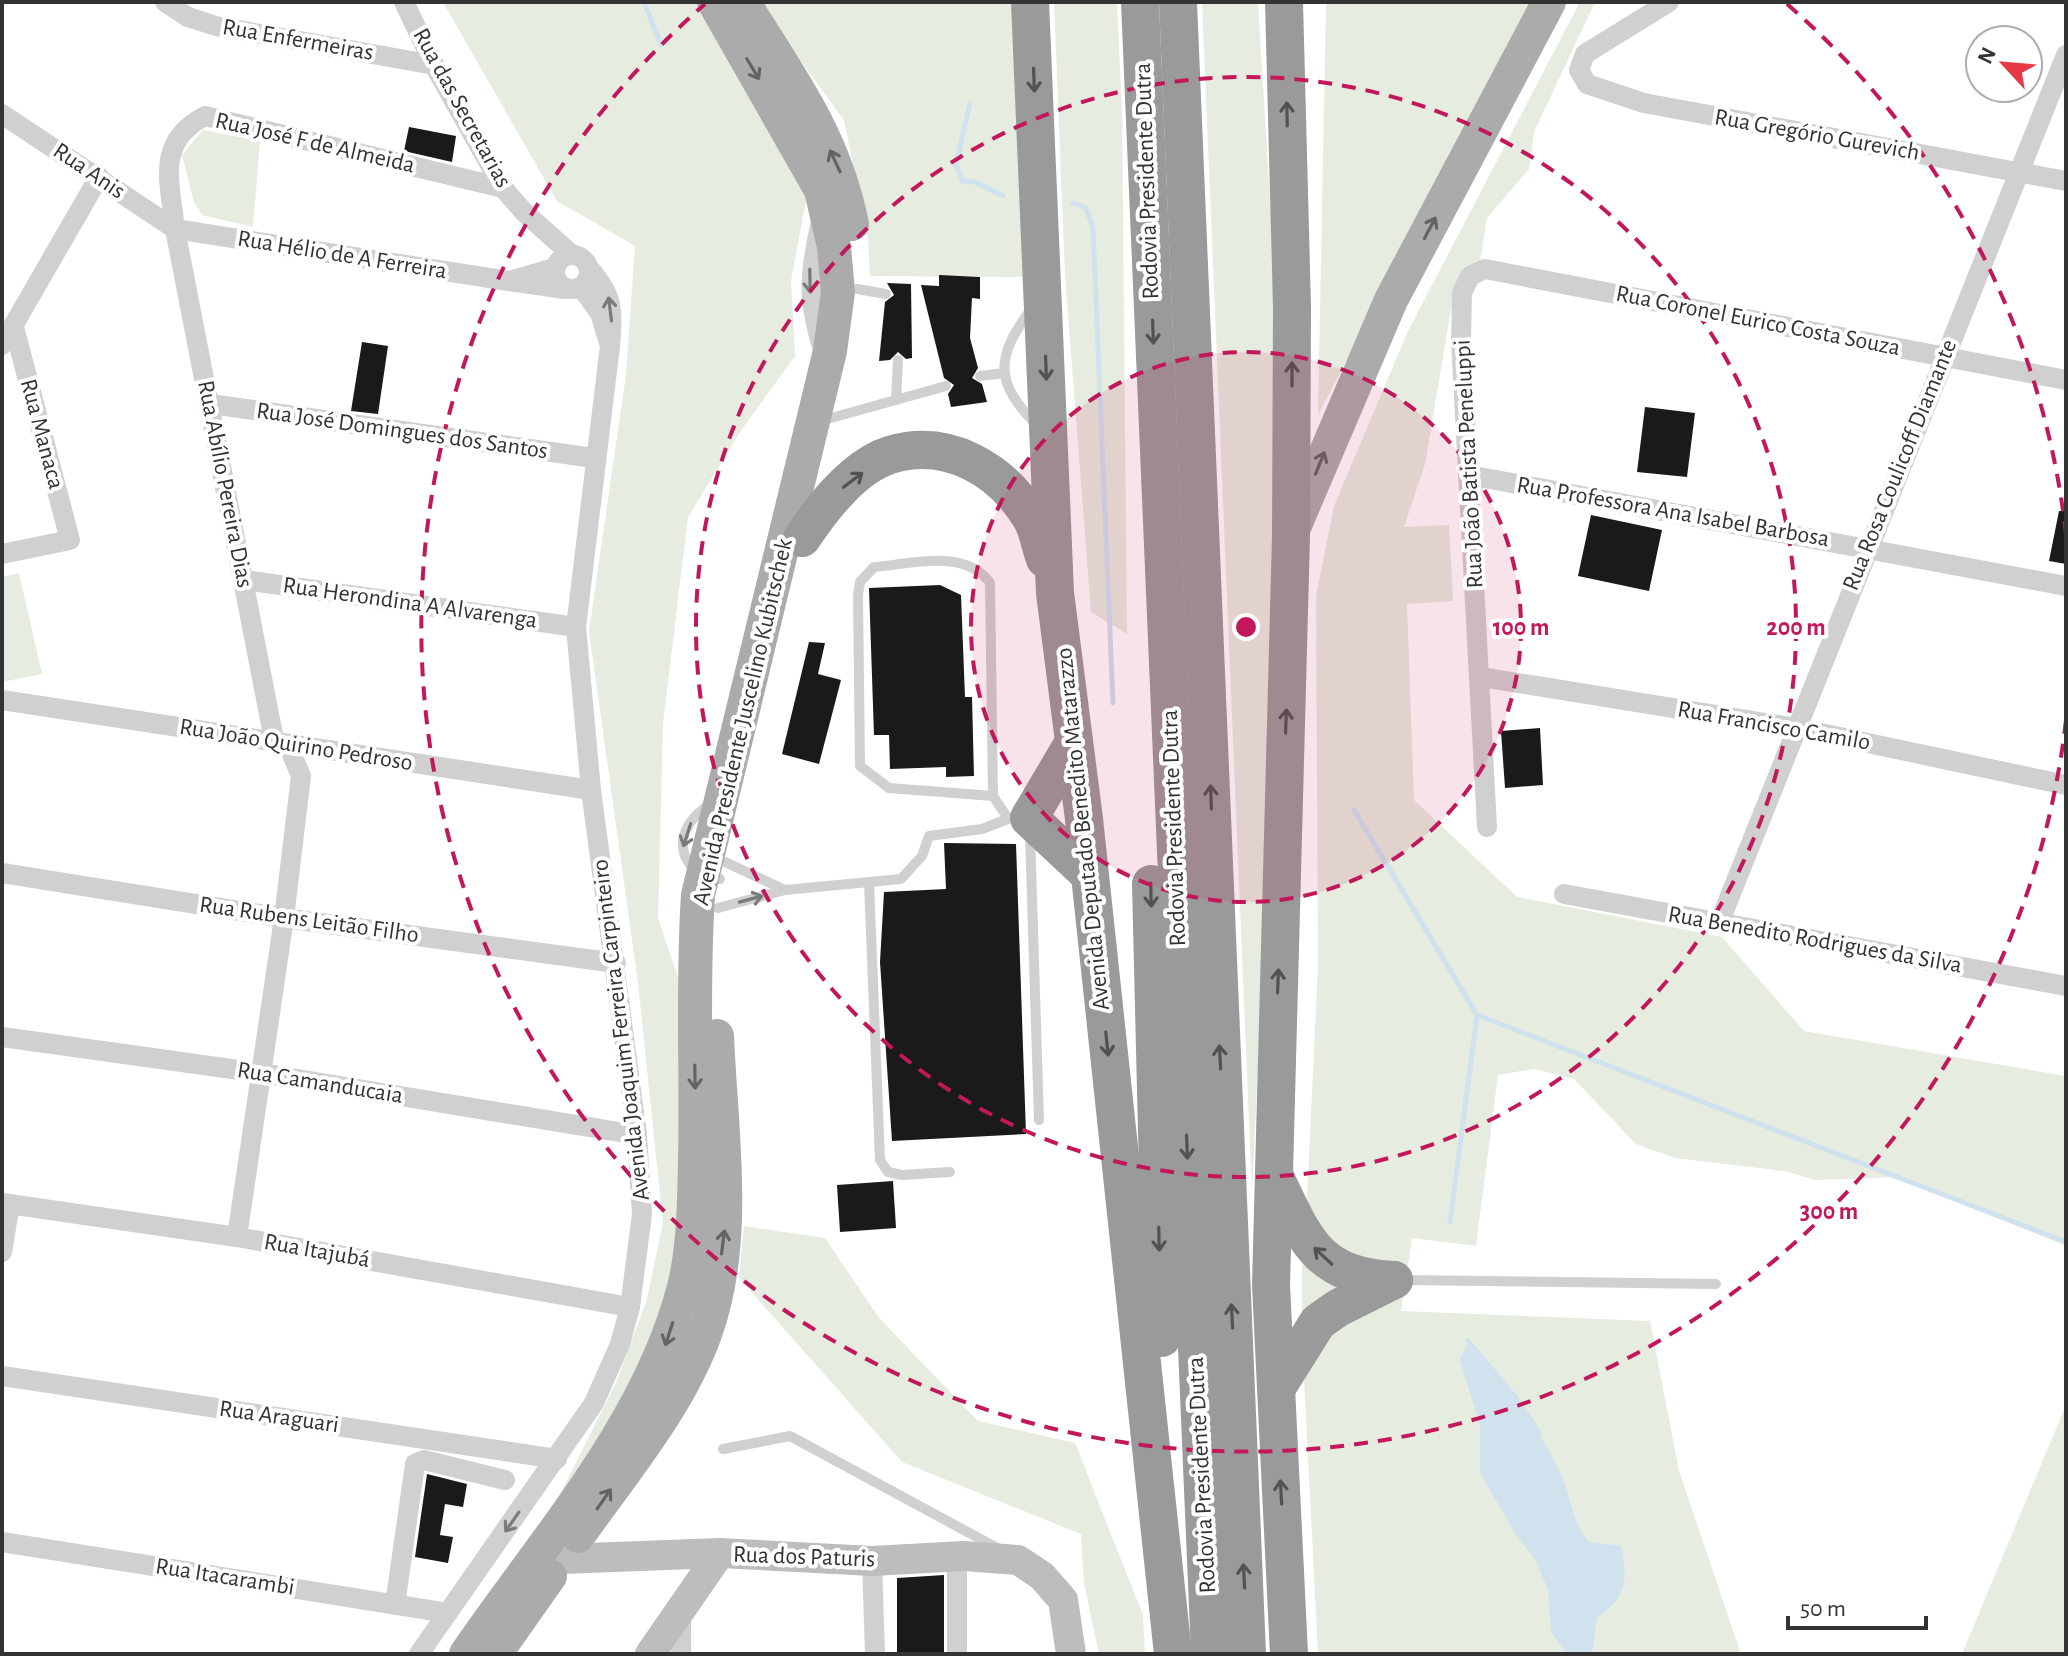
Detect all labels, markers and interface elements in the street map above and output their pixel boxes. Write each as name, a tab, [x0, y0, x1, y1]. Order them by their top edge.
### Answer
street label: Rua Enfermeiras	[221, 15, 375, 65]
street label: Rua das Secretarias	[408, 24, 516, 192]
north arrow	[1964, 24, 2044, 104]
text: N	[1974, 44, 2000, 67]
one-way arrow	[745, 57, 761, 80]
street label: Rodovia Presidente Dutra	[1131, 62, 1163, 300]
one-way arrow	[1026, 66, 1041, 93]
one-way arrow	[1280, 101, 1295, 128]
street label: Rua Gregório Gurevich	[1713, 105, 1921, 165]
street label: Rua José F de Almeida	[213, 108, 417, 178]
street label: Rua Anis	[49, 138, 129, 204]
one-way arrow	[827, 149, 842, 173]
one-way arrow	[1422, 216, 1438, 240]
street label: Rua Hélio de A Ferreira	[236, 227, 448, 283]
one-way arrow	[802, 267, 818, 294]
street label: Rua Coronel Eurico Costa Souza	[1614, 282, 1902, 360]
one-way arrow	[602, 297, 617, 323]
one-way arrow	[1146, 318, 1161, 345]
street label: Rua Rosa Coulicoff Diamante	[1839, 336, 1961, 594]
street label: Rua João Batista Peneluppi	[1450, 339, 1488, 589]
one-way arrow	[1038, 354, 1053, 381]
one-way arrow	[1284, 361, 1300, 388]
street label: Rua Manaca	[16, 376, 68, 492]
street label: Rua Abílio Pereira Dias	[193, 378, 257, 590]
street label: Rua José Domingues dos Santos	[255, 399, 549, 463]
one-way arrow	[1314, 451, 1328, 476]
one-way arrow	[842, 471, 863, 488]
street label: Rua Professora Ana Isabel Barbosa	[1515, 473, 1831, 551]
street label: Avenida Presidente Juscelino Kubitschek	[689, 536, 797, 908]
street label: Rua Herondina A Alvarenga	[281, 573, 539, 633]
centre of rings	[1232, 613, 1260, 641]
text: 100 m	[1493, 616, 1549, 640]
text: 200 m	[1766, 616, 1826, 640]
street label: Avenida Deputado Benedito Matarazzo	[1052, 647, 1114, 1011]
street label: Rua Francisco Camilo	[1676, 697, 1872, 755]
one-way arrow	[1278, 708, 1293, 735]
street label: Rodovia Presidente Dutra	[1158, 709, 1190, 947]
street label: Rua João Quirino Pedroso	[178, 715, 414, 775]
one-way arrow	[1203, 784, 1218, 811]
one-way arrow	[679, 822, 694, 847]
street label: Avenida Joaquim Ferreira Carpinteiro	[588, 858, 654, 1202]
one-way arrow	[1143, 881, 1159, 908]
one-way arrow	[738, 891, 764, 906]
street label: Rua Rubens Leitão Filho	[198, 893, 420, 947]
street label: Rua Benedito Rodrigues da Silva	[1666, 902, 1964, 978]
one-way arrow	[1271, 968, 1286, 995]
one-way arrow	[1100, 1031, 1115, 1057]
one-way arrow	[1213, 1044, 1228, 1071]
street label: Rua Camanducaia	[235, 1058, 405, 1108]
one-way arrow	[687, 1063, 703, 1090]
one-way arrow	[1180, 1133, 1195, 1160]
text: 300 m	[1800, 1200, 1858, 1224]
one-way arrow	[1151, 1225, 1167, 1252]
one-way arrow	[716, 1229, 731, 1255]
street label: Rua Itajubá	[262, 1230, 372, 1272]
one-way arrow	[1313, 1247, 1333, 1266]
one-way arrow	[1224, 1303, 1239, 1330]
one-way arrow	[661, 1322, 676, 1347]
street label: Rodovia Presidente Dutra	[1184, 1356, 1220, 1594]
street label: Rua Araguari	[218, 1397, 340, 1437]
one-way arrow	[1273, 1479, 1288, 1506]
one-way arrow	[596, 1488, 612, 1510]
one-way arrow	[504, 1511, 520, 1533]
street label: Rua dos Paturis	[733, 1543, 875, 1571]
street label: Rua Itacarambi	[154, 1554, 296, 1600]
one-way arrow	[1236, 1563, 1251, 1590]
scale bar	[1788, 1580, 1926, 1630]
text: 50 m	[1800, 1597, 1846, 1621]

